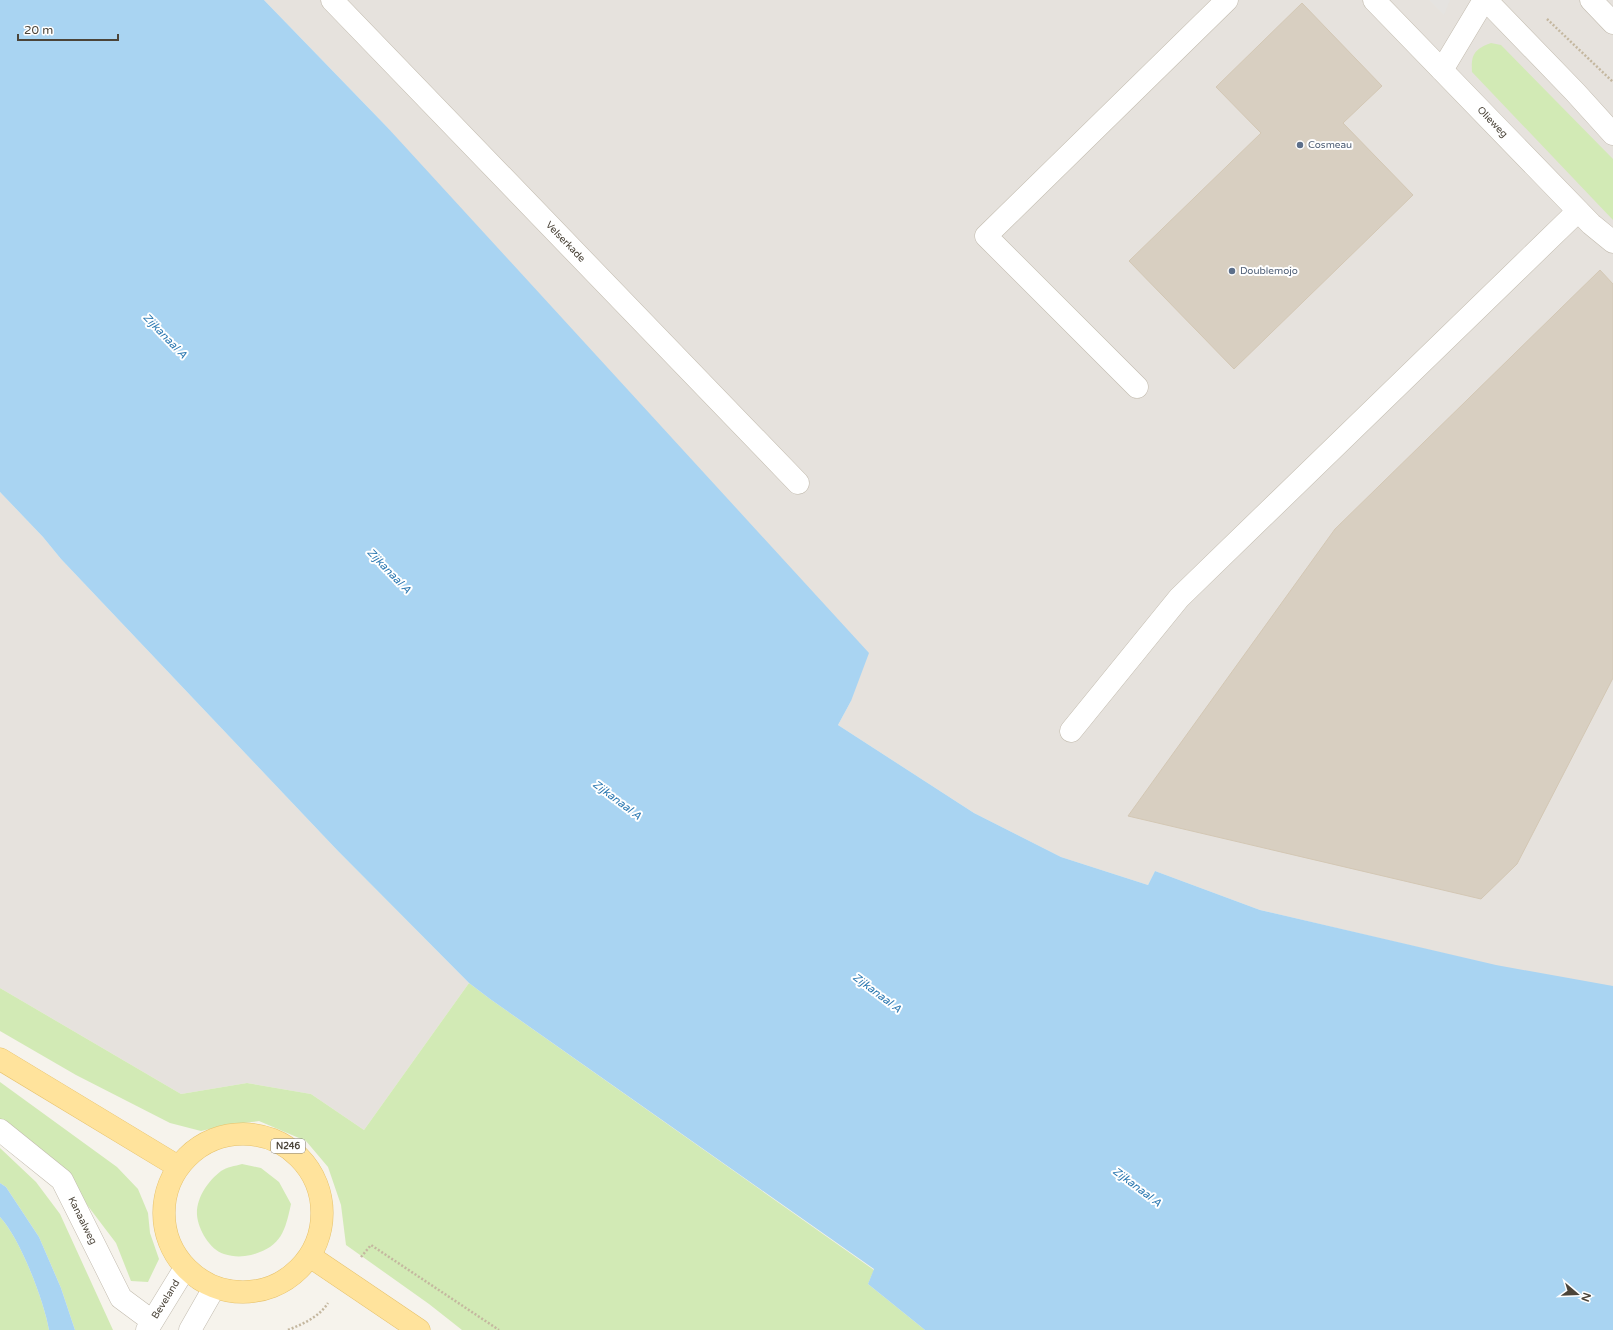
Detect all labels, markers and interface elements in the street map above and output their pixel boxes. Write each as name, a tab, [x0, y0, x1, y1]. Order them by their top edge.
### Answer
scale bar	[18, 16, 118, 42]
text: 20 m	[24, 23, 53, 37]
street label: Olieweg	[1475, 104, 1510, 140]
place label: Cosmeau	[1308, 139, 1352, 151]
marker: Cosmeau	[1295, 140, 1305, 150]
street label: Velserkade	[543, 219, 588, 265]
place label: Doublemojo	[1240, 265, 1298, 277]
marker: Doublemojo	[1227, 266, 1237, 276]
water label: Zijkanaal A	[140, 311, 190, 361]
water label: Zijkanaal A	[364, 546, 414, 596]
water label: Zijkanaal A	[590, 778, 644, 822]
water label: Zijkanaal A	[850, 971, 904, 1015]
road number: N246	[271, 1139, 305, 1153]
water label: Zijkanaal A	[1110, 1165, 1164, 1209]
street label: Kanaalweg	[65, 1195, 99, 1247]
north arrow	[1557, 1274, 1597, 1314]
street label: Beveland	[149, 1277, 182, 1321]
text: N	[1578, 1291, 1594, 1303]

